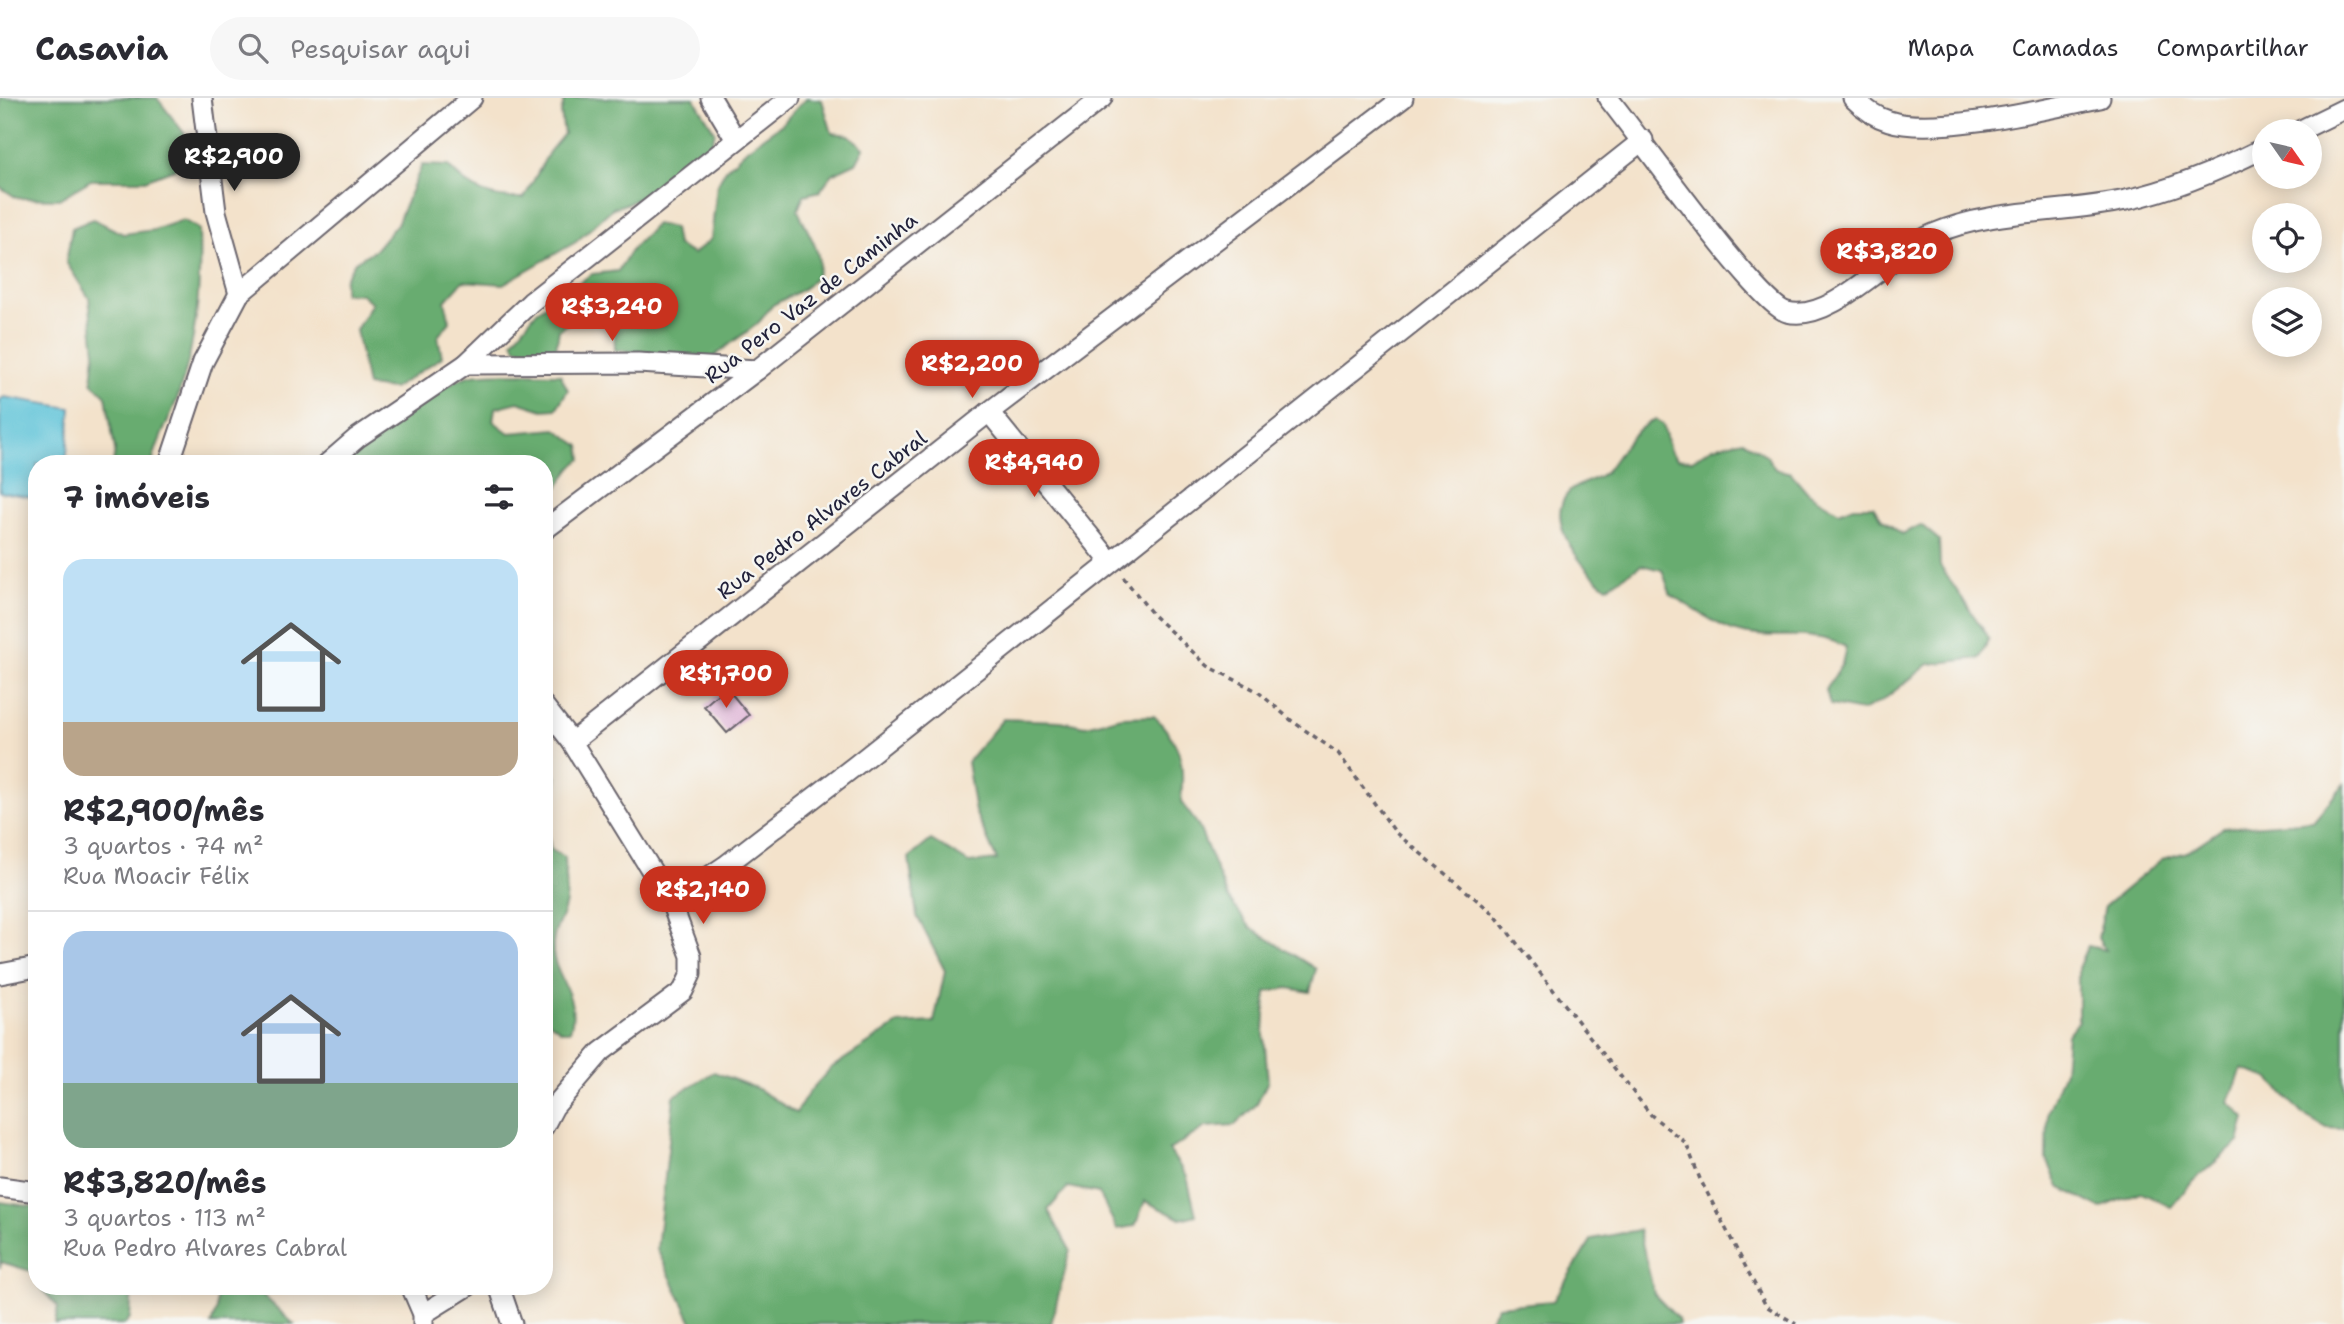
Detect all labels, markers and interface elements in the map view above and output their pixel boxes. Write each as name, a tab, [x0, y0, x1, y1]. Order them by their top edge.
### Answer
search box	[210, 17, 700, 80]
text: Casavia	[35, 26, 168, 71]
icon: search	[234, 29, 272, 67]
text: Pesquisar aqui	[290, 31, 471, 66]
text: Mapa	[1907, 32, 1974, 64]
text: Camadas	[2012, 32, 2119, 64]
text: Compartilhar	[2157, 32, 2309, 64]
north arrow	[2252, 119, 2322, 189]
map controls	[2252, 119, 2322, 357]
pin: R$2,900	[169, 134, 299, 193]
text: R$2,900	[184, 141, 284, 171]
button: locate	[2252, 203, 2322, 273]
street label: Rua Pero Vaz de Caminha	[699, 206, 923, 390]
pin: R$3,820	[1822, 228, 1952, 288]
text: R$3,820	[1836, 236, 1938, 266]
pin: R$3,240	[547, 284, 677, 343]
button: layers	[2252, 287, 2322, 357]
text: R$3,240	[561, 291, 663, 321]
pin: R$2,200	[907, 341, 1037, 400]
text: R$2,200	[921, 348, 1023, 378]
street label: Rua Pedro Alvares Cabral	[711, 424, 933, 606]
pin: R$4,940	[969, 440, 1099, 499]
text: R$4,940	[984, 447, 1084, 477]
text: 7 imóveis	[63, 477, 210, 518]
icon: filters	[480, 478, 518, 516]
icon: home	[228, 604, 354, 730]
pin: R$1,700	[661, 650, 791, 710]
text: R$1,700	[679, 658, 773, 688]
text: R$2,900/mês	[63, 790, 265, 831]
text: 3 quartos · 74 m²	[63, 831, 264, 861]
text: Rua Moacir Félix	[63, 861, 249, 891]
pin: R$2,140	[638, 866, 768, 926]
text: R$2,140	[656, 874, 750, 904]
icon: home	[228, 976, 354, 1102]
text: R$3,820/mês	[63, 1162, 267, 1203]
text: 3 quartos · 113 m²	[63, 1203, 266, 1233]
text: Rua Pedro Alvares Cabral	[63, 1233, 347, 1263]

